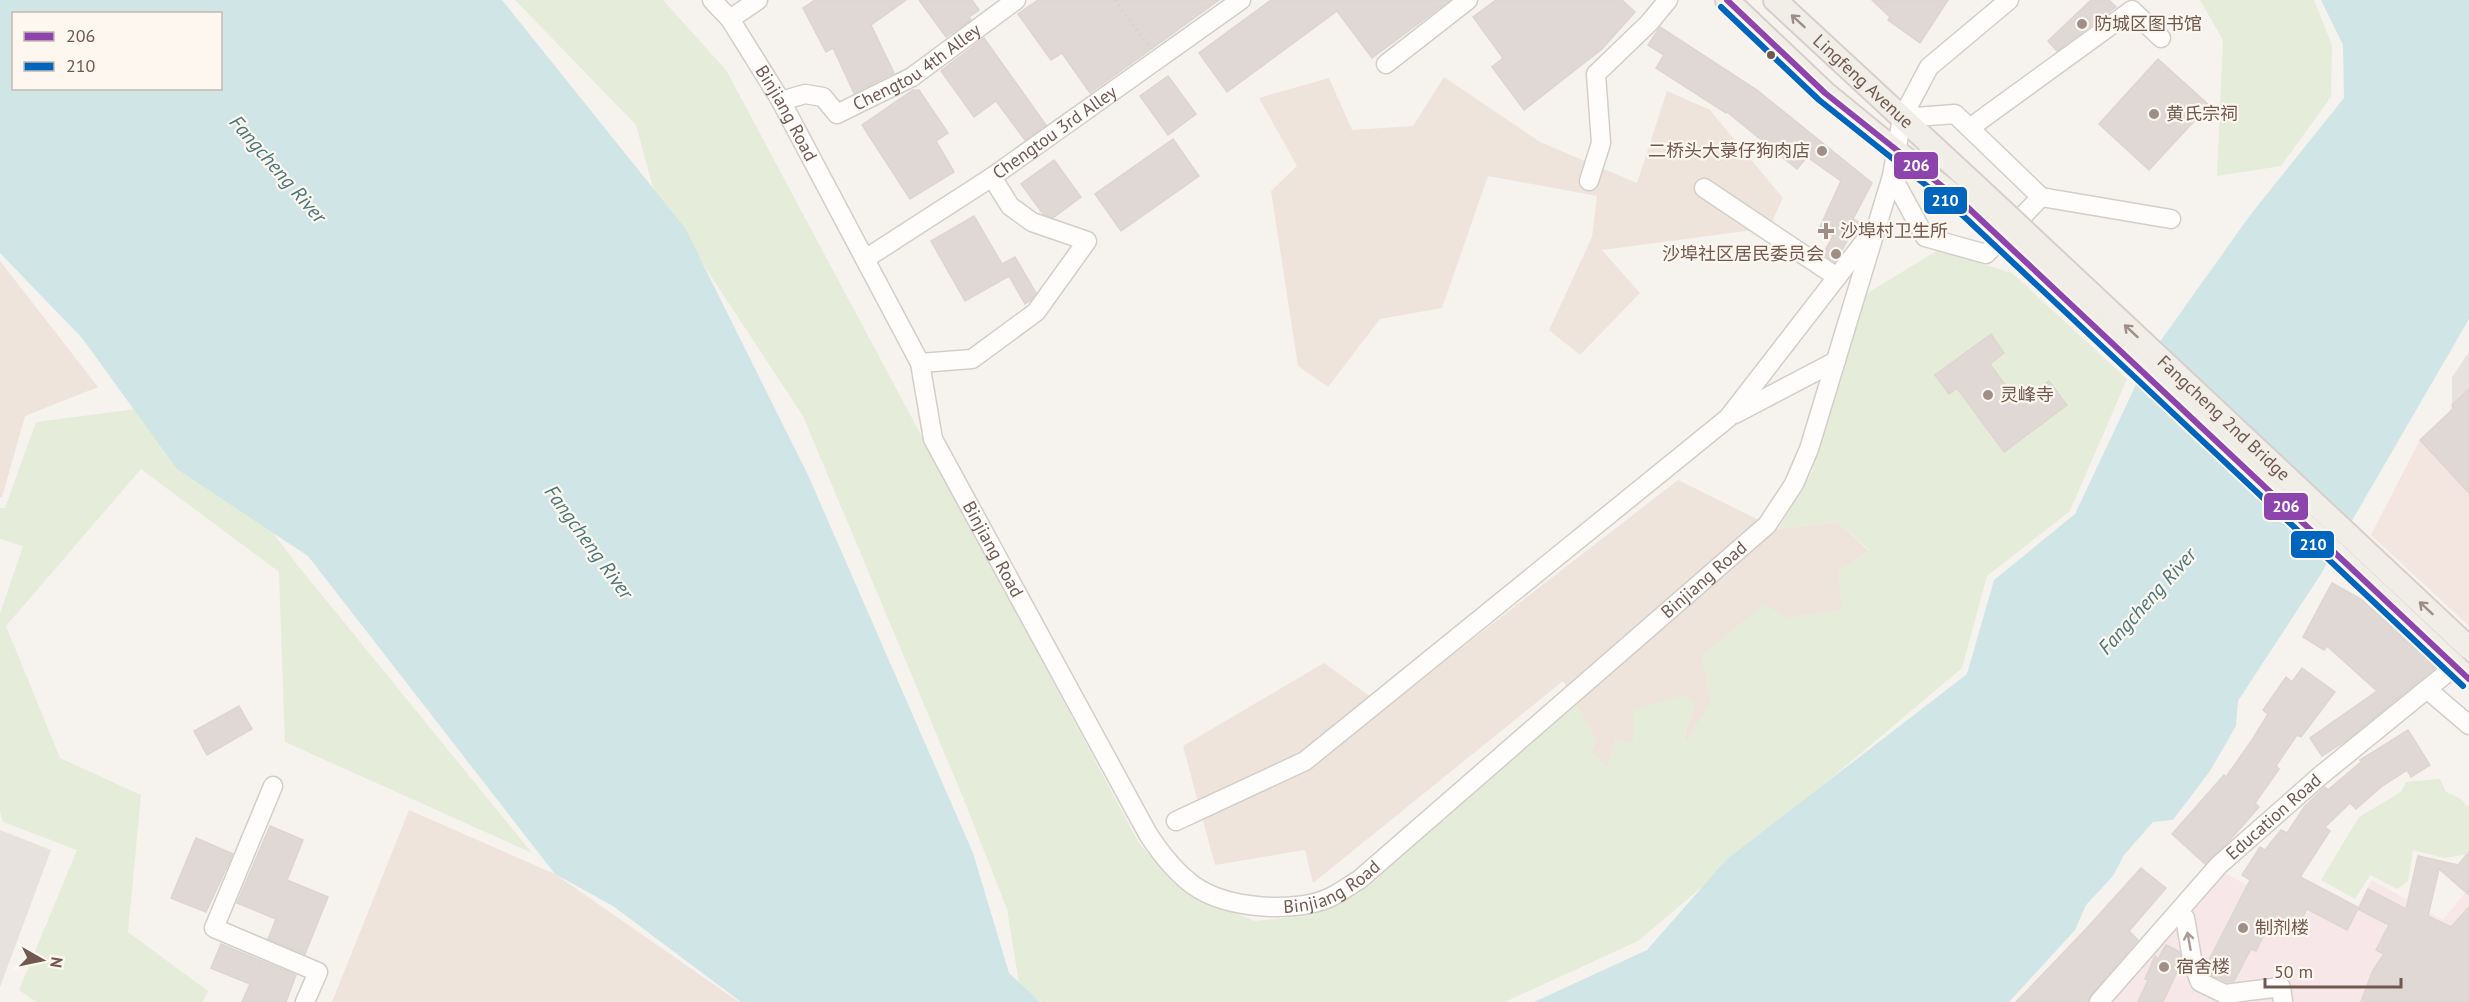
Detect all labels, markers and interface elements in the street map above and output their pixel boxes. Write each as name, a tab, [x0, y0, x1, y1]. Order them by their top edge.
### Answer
legend	[12, 12, 222, 90]
place label: 防城区图书馆	[2094, 12, 2202, 35]
one-way arrow	[1790, 14, 1805, 28]
marker: 防城区图书馆	[2075, 17, 2089, 31]
street label: Chengtou 4th Alley	[849, 18, 985, 115]
text: 206	[66, 24, 95, 47]
street label: Lingfeng Avenue	[1808, 29, 1918, 133]
unlabelled marker	[1765, 49, 1777, 61]
text: 210	[66, 54, 96, 77]
street label: Binjiang Road	[751, 61, 823, 165]
street label: Chengtou 3rd Alley	[988, 80, 1121, 184]
place label: 黄氏宗祠	[2166, 102, 2238, 125]
marker: 黄氏宗祠	[2147, 107, 2161, 121]
water label: Fangcheng River	[224, 110, 333, 230]
place label: 二桥头大菉仔狗肉店	[1648, 139, 1810, 162]
marker: 二桥头大菉仔狗肉店	[1815, 144, 1829, 158]
line badge: 206	[1893, 151, 1939, 180]
text: 206	[1902, 155, 1930, 175]
line badge: 210	[1923, 186, 1968, 215]
text: 210	[1931, 190, 1959, 210]
place label: 沙埠村卫生所	[1840, 219, 1948, 242]
marker: 沙埠村卫生所	[1817, 222, 1835, 240]
place label: 沙埠社区居民委员会	[1662, 242, 1824, 265]
marker: 沙埠社区居民委员会	[1829, 247, 1843, 261]
one-way arrow	[2124, 324, 2139, 338]
street label: Fangcheng 2nd Bridge	[2153, 350, 2295, 485]
place label: 灵峰寺	[2000, 383, 2054, 406]
marker: 灵峰寺	[1981, 388, 1995, 402]
water label: Fangcheng River	[539, 480, 640, 605]
line badge: 206	[2263, 492, 2309, 521]
text: 206	[2272, 496, 2300, 516]
street label: Binjiang Road	[958, 497, 1029, 601]
line badge: 210	[2290, 530, 2335, 559]
text: 210	[2299, 534, 2327, 554]
street label: Binjiang Road	[1656, 536, 1751, 623]
water label: Fangcheng River	[2092, 541, 2203, 660]
one-way arrow	[2419, 601, 2434, 615]
street label: Education Road	[2221, 768, 2326, 865]
street label: Binjiang Road	[1283, 855, 1385, 918]
place label: 制剂楼	[2255, 916, 2309, 939]
marker: 制剂楼	[2236, 921, 2250, 935]
north arrow	[12, 930, 72, 990]
one-way arrow	[2183, 932, 2194, 951]
scale bar	[2265, 951, 2402, 989]
place label: 宿舍楼	[2176, 955, 2230, 978]
text: N	[46, 956, 68, 969]
marker: 宿舍楼	[2157, 960, 2171, 974]
text: 50 m	[2274, 960, 2313, 983]

